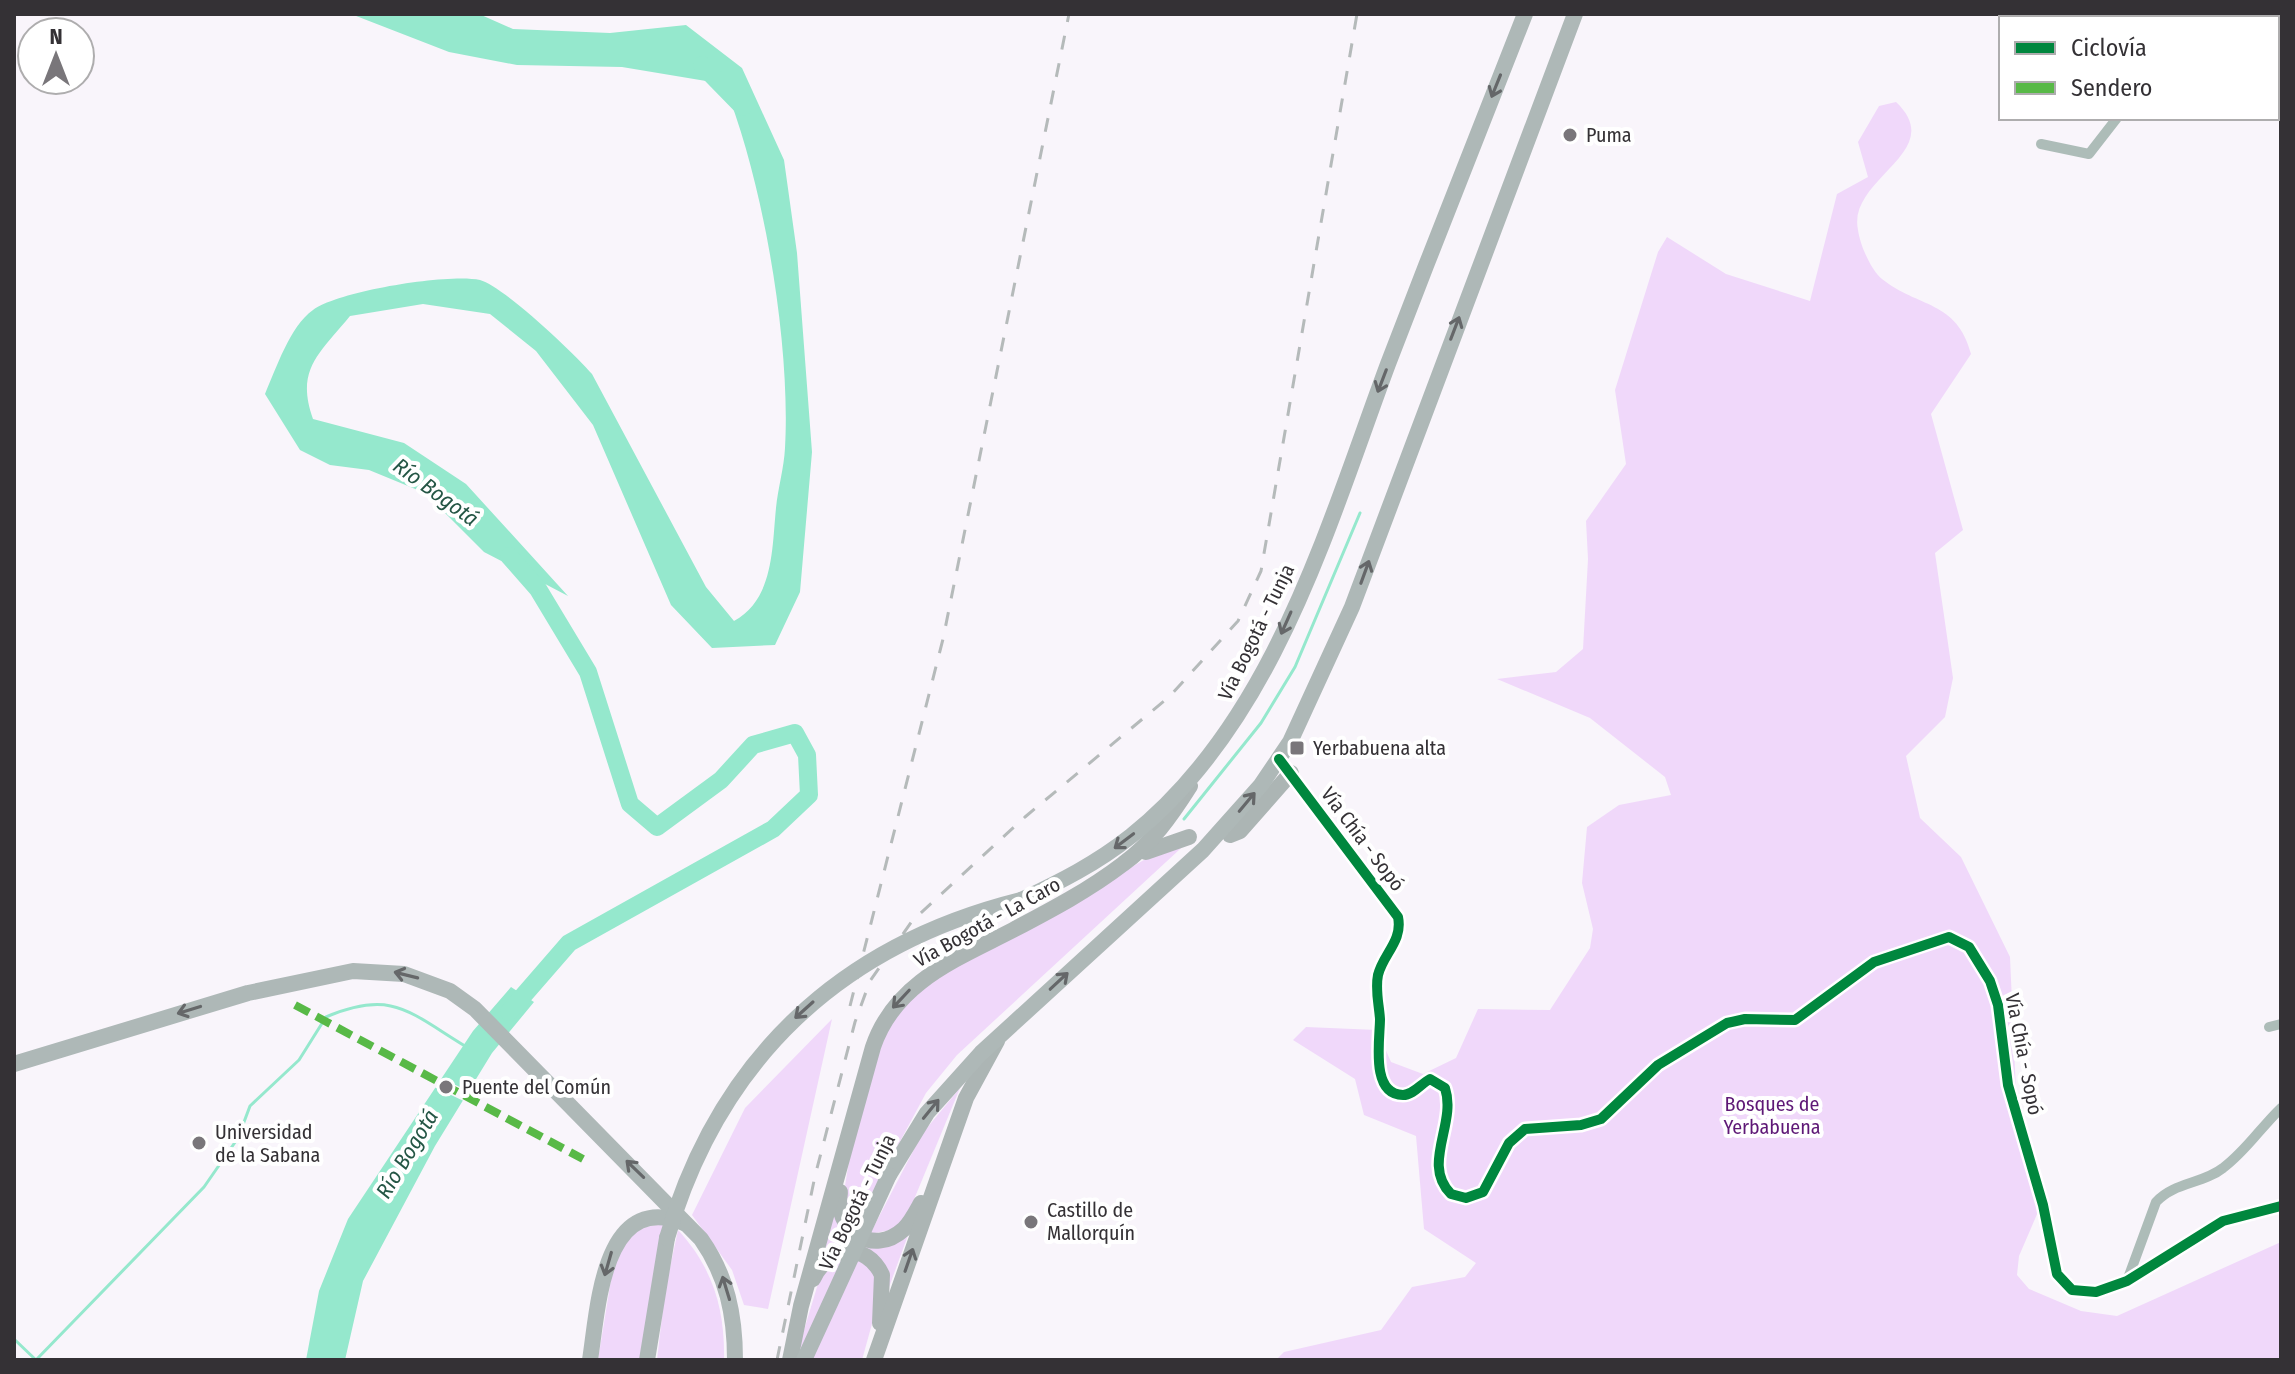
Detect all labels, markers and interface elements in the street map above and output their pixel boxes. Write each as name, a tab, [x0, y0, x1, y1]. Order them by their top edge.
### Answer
north arrow	[16, 16, 96, 96]
legend	[1999, 16, 2279, 120]
text: N	[49, 23, 63, 50]
text: Ciclovía	[2071, 34, 2147, 62]
one-way arrow	[1488, 73, 1502, 98]
text: Sendero	[2071, 74, 2152, 102]
place label: Puma	[1586, 123, 1632, 147]
marker: Puma	[1561, 126, 1579, 144]
one-way arrow	[1449, 316, 1463, 341]
one-way arrow	[1374, 368, 1388, 393]
water label: Río Bogotá	[388, 452, 484, 532]
street label: Vía Bogotá - Tunja	[1213, 560, 1299, 704]
one-way arrow	[1359, 560, 1373, 585]
one-way arrow	[1278, 610, 1293, 634]
place label: Yerbabuena alta	[1313, 736, 1446, 760]
marker: Yerbabuena alta	[1288, 739, 1306, 757]
street label: Vía Chía - Sopó	[1316, 782, 1410, 896]
one-way arrow	[1238, 792, 1256, 813]
one-way arrow	[1114, 832, 1136, 849]
street label: Vía Bogotá - La Caro	[910, 872, 1064, 972]
one-way arrow	[393, 967, 419, 982]
one-way arrow	[1048, 973, 1068, 991]
one-way arrow	[892, 989, 911, 1009]
street label: Vía Chía - Sopó	[2000, 991, 2048, 1117]
one-way arrow	[795, 1000, 815, 1018]
one-way arrow	[177, 1003, 203, 1018]
place label: Puente del Común	[462, 1075, 611, 1099]
marker: Puente del Común	[437, 1078, 455, 1096]
park label: Bosques de Yerbabuena	[1723, 1092, 1821, 1139]
one-way arrow	[922, 1099, 940, 1120]
water label: Río Bogotá	[370, 1105, 444, 1203]
place label: Universidad de la Sabana	[215, 1120, 320, 1167]
street label: Vía Bogotá - Tunja	[814, 1130, 900, 1274]
marker: Universidad de la Sabana	[190, 1134, 208, 1152]
one-way arrow	[626, 1160, 645, 1179]
place label: Castillo de Mallorquín	[1047, 1198, 1135, 1245]
marker: Castillo de Mallorquín	[1022, 1213, 1040, 1231]
one-way arrow	[903, 1248, 917, 1273]
one-way arrow	[600, 1251, 614, 1276]
one-way arrow	[718, 1275, 733, 1301]

